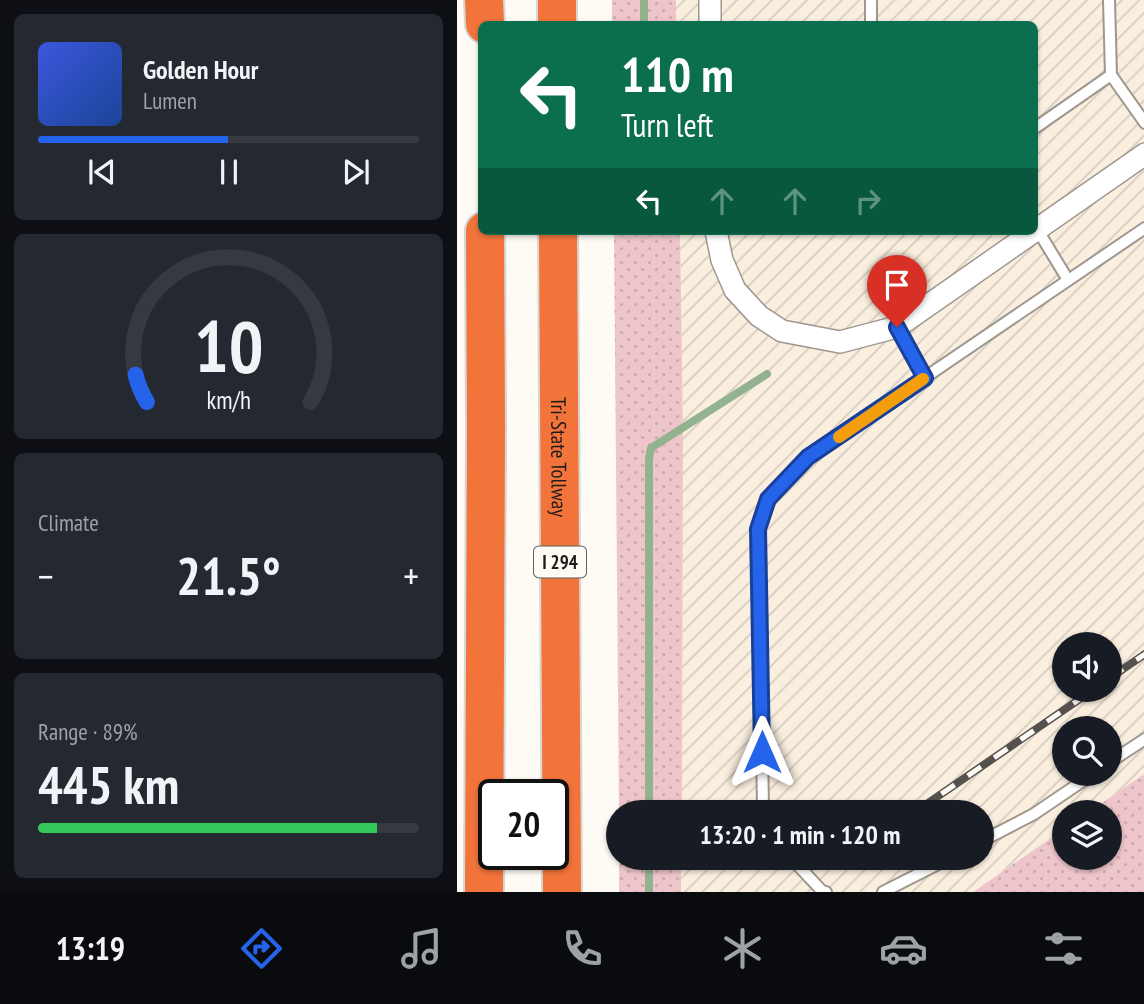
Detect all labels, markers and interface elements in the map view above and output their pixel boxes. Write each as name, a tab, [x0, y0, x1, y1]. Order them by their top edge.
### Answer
text: 110 m	[621, 42, 734, 106]
icon: left	[506, 49, 597, 140]
text: Golden Hour	[143, 53, 258, 86]
text: Lumen	[143, 86, 197, 115]
text: Turn left	[621, 104, 713, 146]
icon: previous	[83, 153, 121, 191]
icon: pause	[210, 153, 248, 191]
icon: next	[337, 153, 375, 191]
icon: left	[630, 182, 668, 220]
icon: ahead	[703, 182, 741, 220]
icon: ahead	[776, 182, 814, 220]
icon: right	[849, 182, 887, 220]
pin	[867, 255, 927, 327]
icon: arrive	[878, 266, 916, 304]
text: 10	[194, 299, 263, 393]
text: km/h	[206, 384, 251, 416]
street label: Tri-State Tollway	[546, 397, 573, 517]
text: Climate	[38, 508, 99, 537]
text: 21.5°	[176, 542, 281, 609]
road number: I 294	[534, 547, 586, 578]
text: −	[38, 551, 54, 600]
text: +	[403, 551, 419, 600]
map controls	[1052, 632, 1122, 870]
button: sound	[1052, 632, 1122, 702]
position arrow	[725, 715, 799, 789]
button: search	[1052, 716, 1122, 786]
text: Range · 89%	[38, 717, 138, 746]
text: 445 km	[38, 751, 179, 818]
speed limit sign: 20	[478, 779, 569, 870]
button: layers	[1052, 800, 1122, 870]
text: 13:20 · 1 min · 120 m	[700, 818, 900, 851]
icon: directions	[237, 924, 286, 973]
icon: music	[397, 924, 446, 973]
icon: phone	[558, 924, 607, 973]
icon: climate	[718, 924, 767, 973]
icon: car	[879, 924, 928, 973]
icon: filters	[1039, 924, 1088, 973]
text: 13:19	[56, 927, 125, 969]

